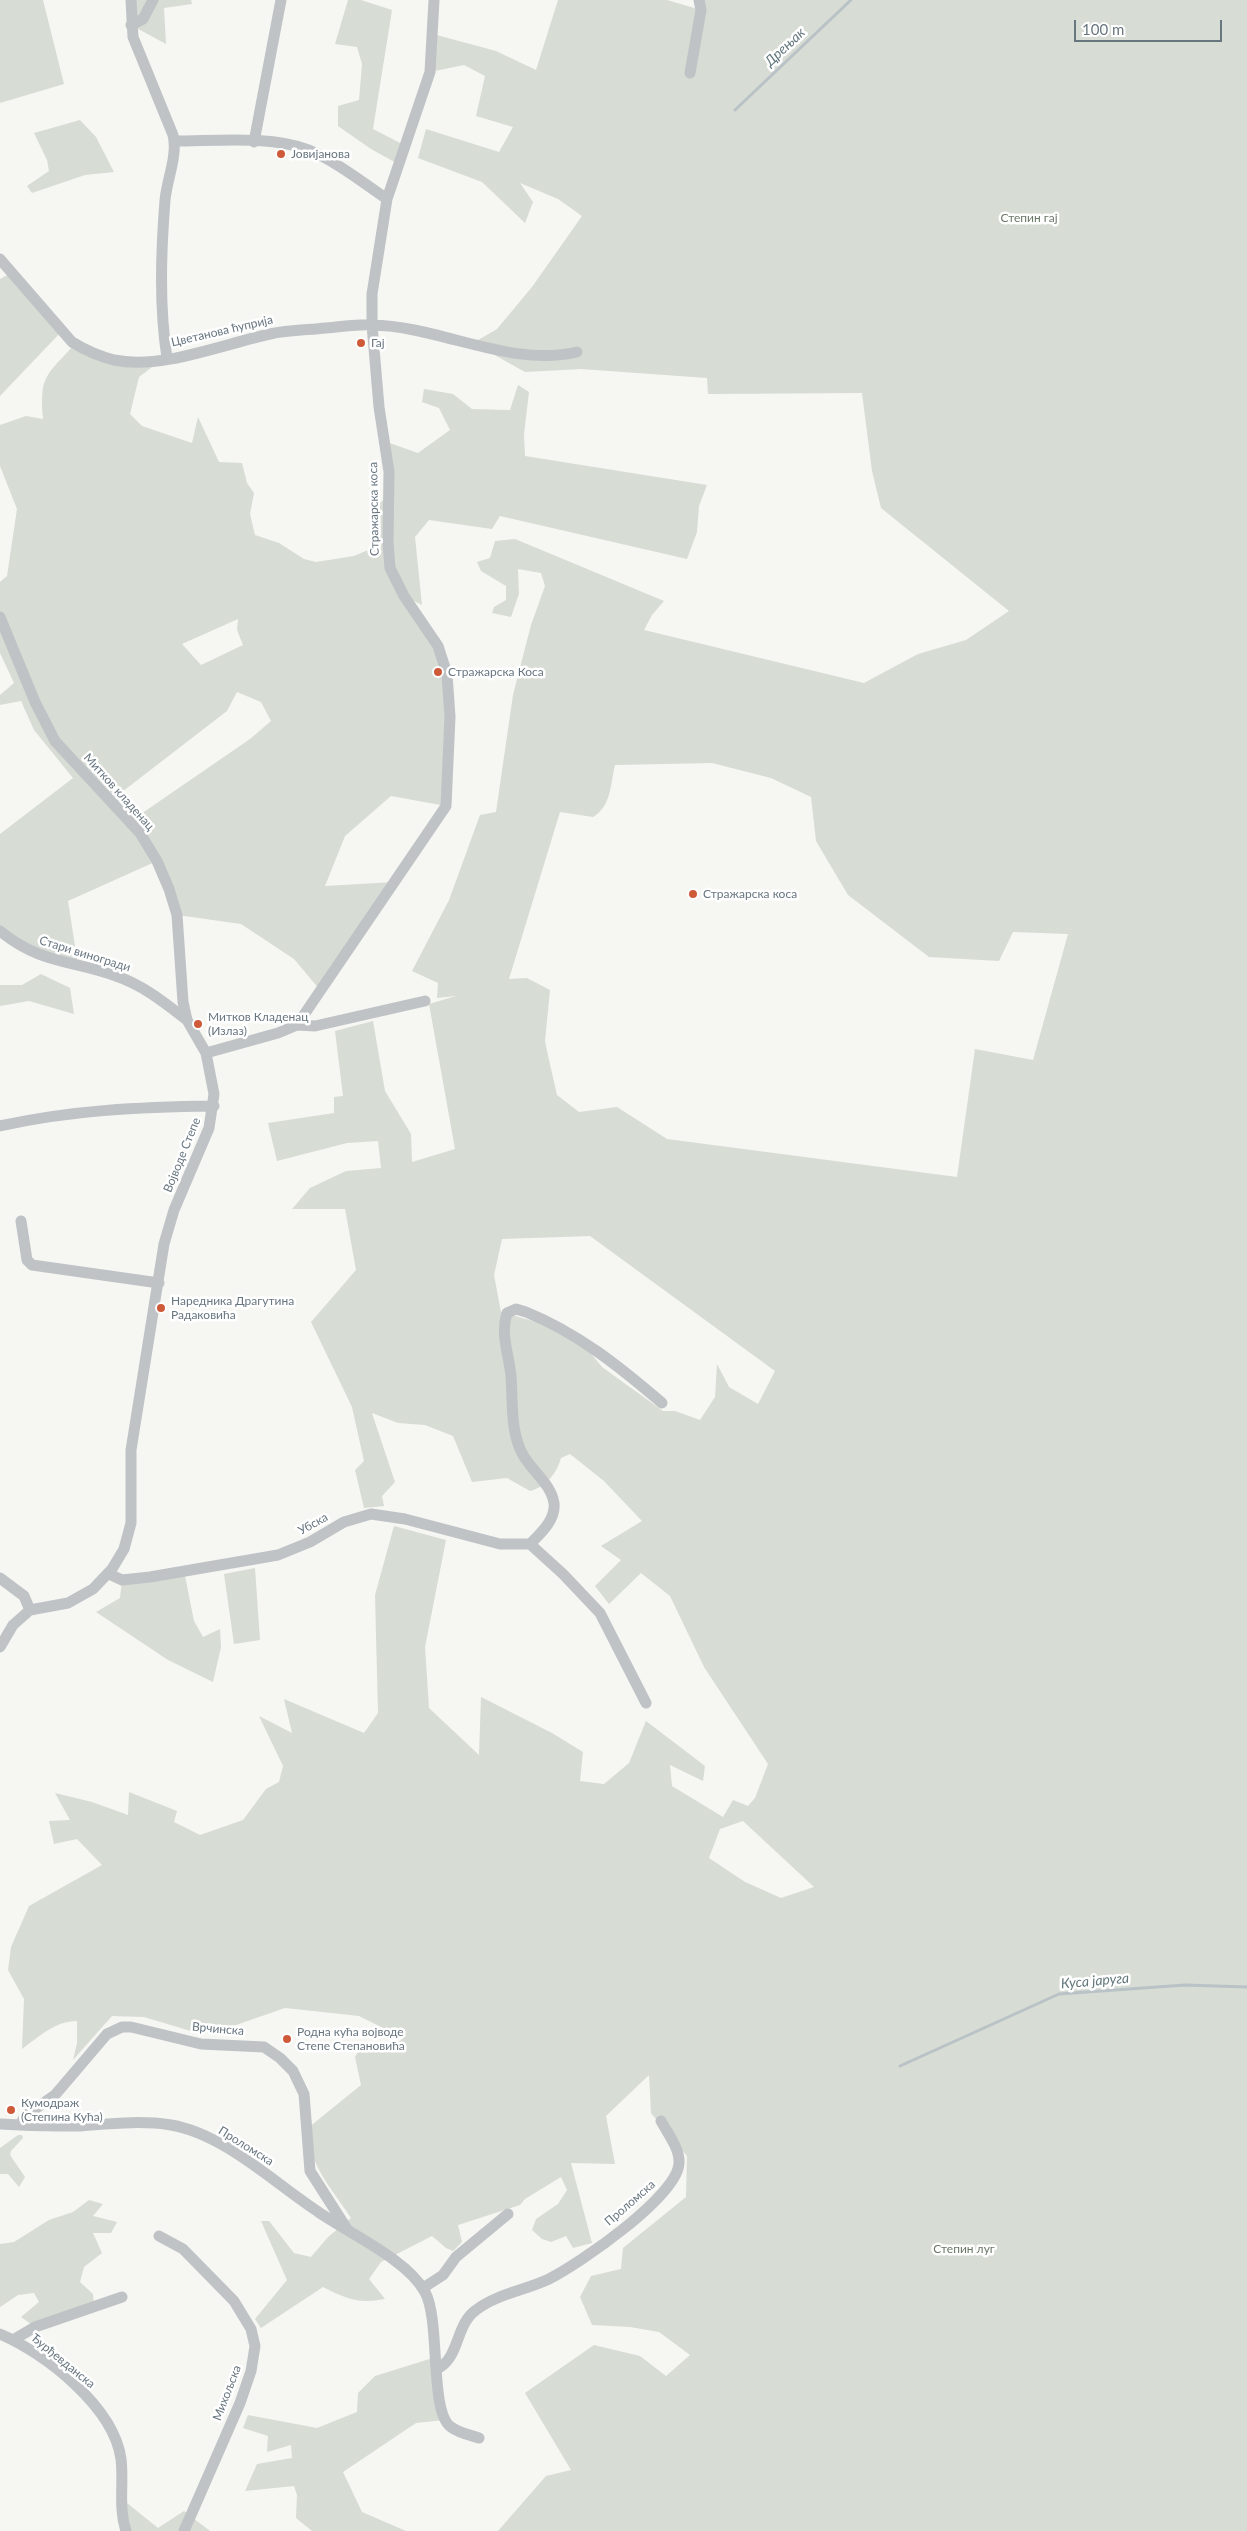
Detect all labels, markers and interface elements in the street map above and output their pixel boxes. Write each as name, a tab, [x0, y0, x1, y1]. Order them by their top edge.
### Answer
scale bar	[1077, 10, 1224, 42]
text: 100 m	[1082, 20, 1124, 38]
water label: Дрењак	[761, 24, 809, 70]
place label: Јовијанова	[291, 147, 350, 161]
marker: Јовијанова	[275, 148, 287, 160]
park label: Степин гај	[1000, 211, 1058, 225]
street label: Цветанова ћуприја	[170, 312, 274, 350]
place label: Гај	[371, 336, 385, 350]
marker: Гај	[355, 337, 367, 349]
street label: Стражарска коса	[366, 462, 382, 556]
place label: Стражарска Коса	[448, 665, 544, 679]
marker: Стражарска Коса	[432, 666, 444, 678]
street label: Митков кладенац	[81, 751, 157, 833]
place label: Стражарска коса	[703, 887, 797, 901]
marker: Стражарска коса	[687, 888, 699, 900]
street label: Стари виногради	[38, 933, 132, 975]
place label: Митков Кладенац (Излаз)	[208, 1010, 308, 1038]
marker: Митков Кладенац (Излаз)	[192, 1018, 204, 1030]
street label: Војводе Степе	[160, 1115, 204, 1195]
place label: Наредника Драгутина Радаковића	[171, 1294, 294, 1322]
marker: Наредника Драгутина Радаковића	[155, 1302, 167, 1314]
street label: Убска	[296, 1510, 330, 1538]
water label: Куса јаруга	[1060, 1970, 1130, 1992]
street label: Врчинска	[191, 2020, 245, 2038]
place label: Родна кућа војводе Степе Степановића	[297, 2025, 405, 2053]
marker: Родна кућа војводе Степе Степановића	[281, 2033, 293, 2045]
place label: Кумодраж (Степина Кућа)	[21, 2096, 103, 2124]
marker: Кумодраж (Степина Кућа)	[5, 2104, 17, 2116]
street label: Проломска	[216, 2123, 276, 2169]
street label: Проломска	[602, 2177, 658, 2229]
park label: Степин луг	[933, 2242, 995, 2256]
street label: Ђурђевданска	[28, 2331, 98, 2391]
street label: Михољска	[210, 2363, 244, 2423]

